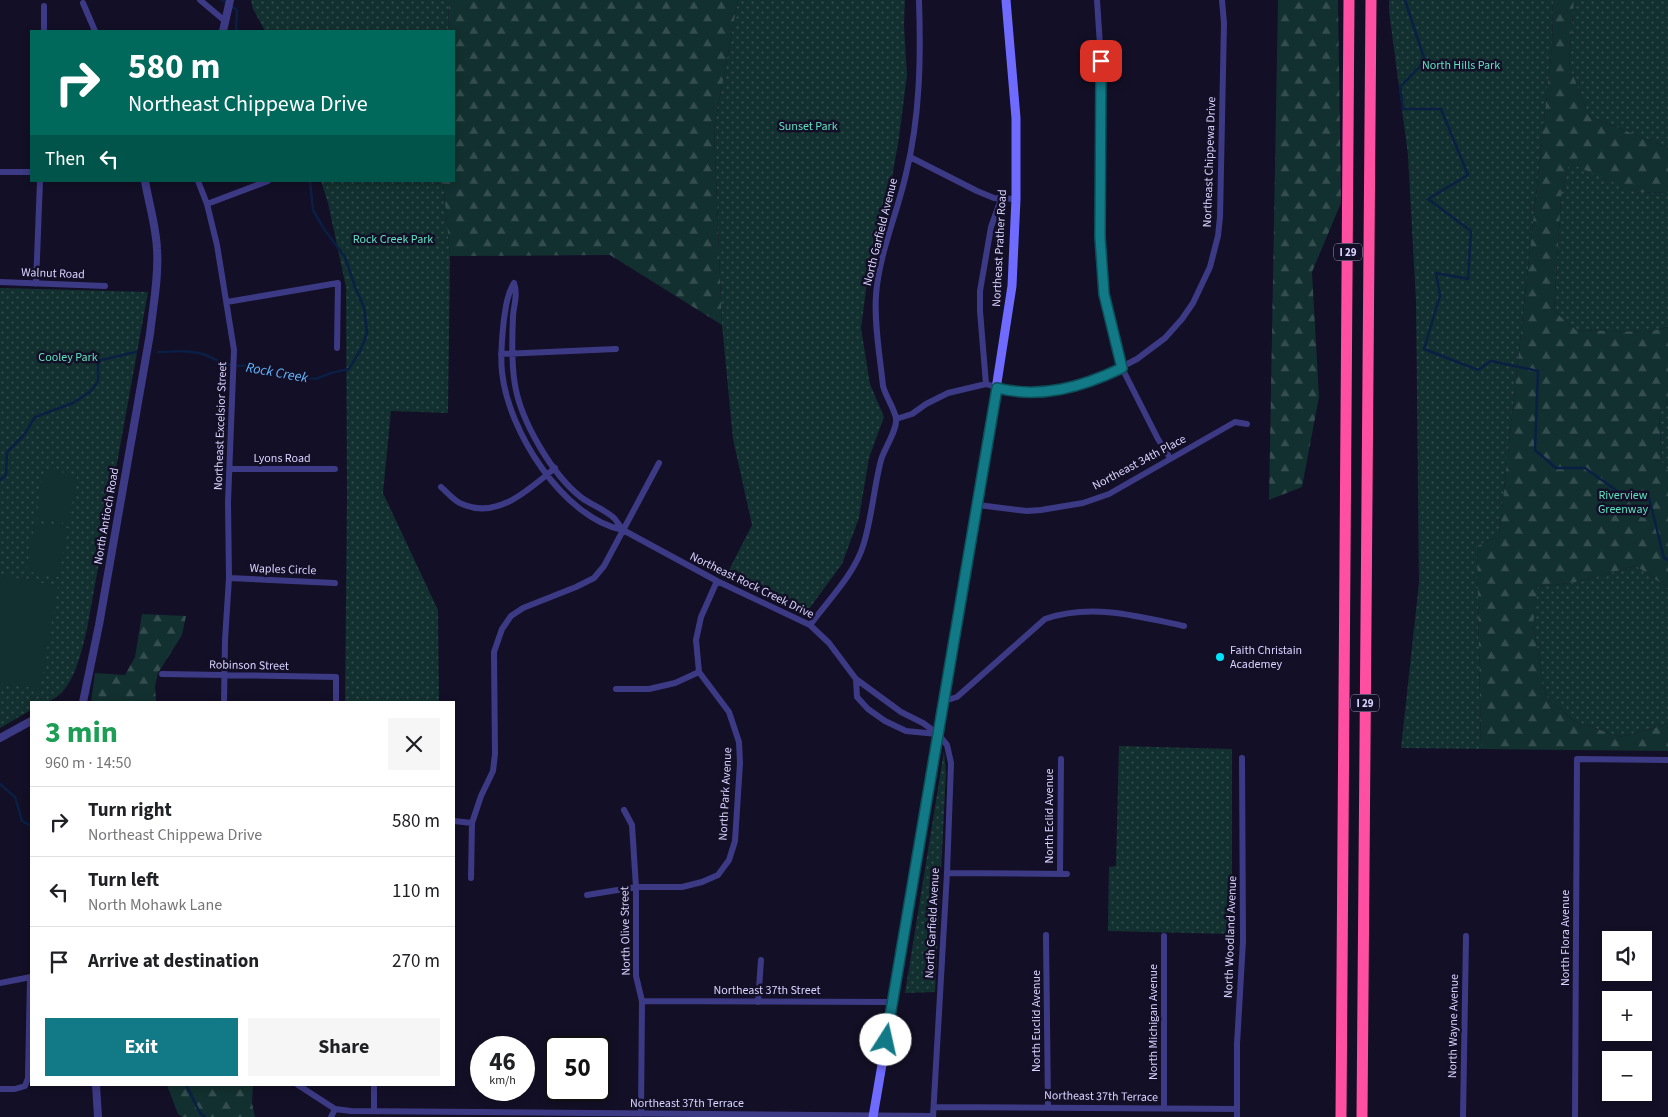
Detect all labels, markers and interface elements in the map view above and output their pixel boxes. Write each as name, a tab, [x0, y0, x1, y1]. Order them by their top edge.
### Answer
pin	[1080, 40, 1122, 82]
text: 580 m	[128, 42, 220, 92]
icon: arrive	[1087, 47, 1115, 75]
icon: right	[45, 50, 110, 115]
park label: North Hills Park	[1422, 57, 1500, 74]
text: Northeast Chippewa Drive	[128, 88, 368, 120]
street label: Northeast Chippewa Drive	[1199, 96, 1220, 228]
park label: Sunset Park	[778, 118, 838, 135]
icon: left	[95, 145, 123, 173]
text: Then	[45, 146, 85, 173]
street label: North Garfield Avenue	[859, 176, 902, 288]
street label: Northeast Prather Road	[988, 189, 1011, 307]
park label: Rock Creek Park	[353, 231, 433, 248]
road number: I 29	[1334, 243, 1362, 260]
street label: Walnut Road	[21, 264, 85, 283]
park label: Cooley Park	[38, 349, 98, 366]
water label: Rock Creek	[244, 358, 310, 388]
street label: Northeast Excelsior Street	[210, 361, 231, 491]
street label: Northeast 34th Place	[1089, 430, 1189, 494]
street label: Lyons Road	[253, 450, 311, 467]
street label: North Antioch Road	[90, 466, 123, 566]
park label: Riverview Greenway	[1598, 487, 1648, 518]
street label: Northeast Rock Creek Drive	[687, 548, 817, 623]
street label: Waples Circle	[249, 560, 317, 579]
place label: Faith Christain Academey	[1230, 642, 1302, 673]
marker: Faith Christain Academey	[1214, 651, 1226, 663]
street label: Robinson Street	[209, 656, 289, 675]
road number: I 29	[1351, 694, 1379, 711]
text: 3 min	[45, 711, 118, 754]
button: close	[388, 718, 440, 770]
street label: North Park Avenue	[715, 747, 736, 841]
text: 960 m · 14:50	[45, 752, 132, 774]
street label: North Eclid Avenue	[1041, 768, 1058, 864]
text: Turn right	[88, 797, 172, 824]
icon: right	[45, 808, 73, 836]
text: 580 m	[392, 808, 440, 835]
text: Northeast Chippewa Drive	[88, 824, 262, 846]
text: Turn left	[88, 867, 159, 894]
street label: North Garfield Avenue	[921, 867, 944, 979]
street label: North Woodland Avenue	[1220, 876, 1241, 998]
icon: left	[45, 878, 73, 906]
text: 110 m	[392, 878, 440, 905]
street label: North Olive Street	[616, 886, 635, 976]
street label: North Flora Avenue	[1557, 890, 1574, 986]
text: North Mohawk Lane	[88, 894, 222, 916]
map controls	[1602, 931, 1652, 1101]
button: sound	[1602, 931, 1652, 981]
icon: arrive	[45, 948, 73, 976]
text: Arrive at destination	[88, 948, 259, 975]
text: 270 m	[392, 948, 440, 975]
street label: North Michigan Avenue	[1145, 964, 1162, 1080]
street label: North Euclid Avenue	[1028, 970, 1045, 1072]
street label: North Wayne Avenue	[1444, 974, 1463, 1078]
street label: Northeast 37th Street	[713, 982, 821, 999]
button: +	[1602, 991, 1652, 1041]
position arrow	[859, 1013, 911, 1065]
button: Exit	[45, 1018, 238, 1076]
button: Share	[248, 1018, 440, 1076]
speed limit sign: 50	[545, 1036, 610, 1101]
text: 46	[489, 1044, 516, 1080]
button: −	[1602, 1051, 1652, 1101]
text: km/h	[489, 1072, 516, 1089]
street label: Northeast 37th Terrace	[1044, 1087, 1158, 1106]
street label: Northeast 37th Terrace	[630, 1095, 744, 1112]

